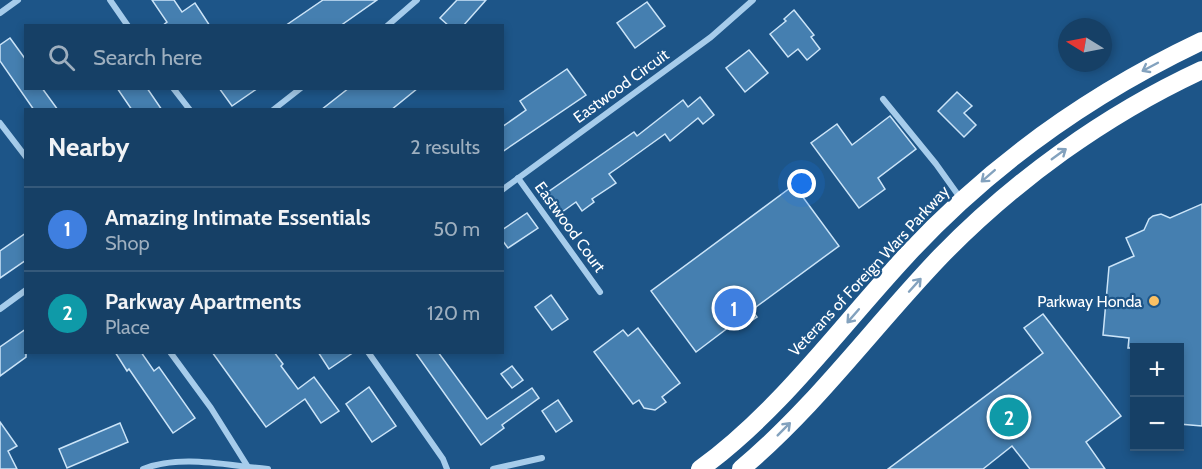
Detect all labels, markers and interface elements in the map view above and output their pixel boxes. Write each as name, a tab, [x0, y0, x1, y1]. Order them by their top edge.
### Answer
north arrow	[1058, 18, 1112, 72]
search box	[24, 24, 504, 90]
icon: search	[45, 41, 78, 74]
text: Search here	[93, 44, 202, 71]
street label: Eastwood Circuit	[570, 45, 673, 127]
one-way arrow	[1142, 61, 1159, 73]
text: Nearby	[48, 131, 129, 163]
text: 2 results	[410, 135, 480, 159]
one-way arrow	[1051, 148, 1067, 161]
your location	[787, 169, 816, 198]
one-way arrow	[981, 169, 996, 183]
street label: Eastwood Court	[531, 178, 610, 277]
street label: Veterans of Foreign Wars Parkway	[785, 182, 953, 360]
text: Amazing Intimate Essentials	[105, 204, 371, 231]
text: 1	[64, 217, 71, 241]
text: 50 m	[433, 217, 480, 241]
text: Shop	[105, 231, 150, 255]
one-way arrow	[908, 277, 922, 292]
pin: 1	[714, 286, 754, 330]
text: Parkway Apartments	[105, 288, 301, 315]
place label: Parkway Honda	[1037, 292, 1142, 311]
marker: Parkway Honda	[1147, 294, 1161, 308]
text: 2	[62, 301, 73, 325]
text: 120 m	[427, 301, 480, 325]
one-way arrow	[846, 308, 860, 323]
text: Place	[105, 315, 150, 339]
map controls	[1130, 343, 1184, 451]
button: +	[1130, 343, 1184, 397]
pin: 2	[990, 394, 1028, 440]
button: −	[1130, 397, 1184, 451]
one-way arrow	[777, 422, 791, 437]

